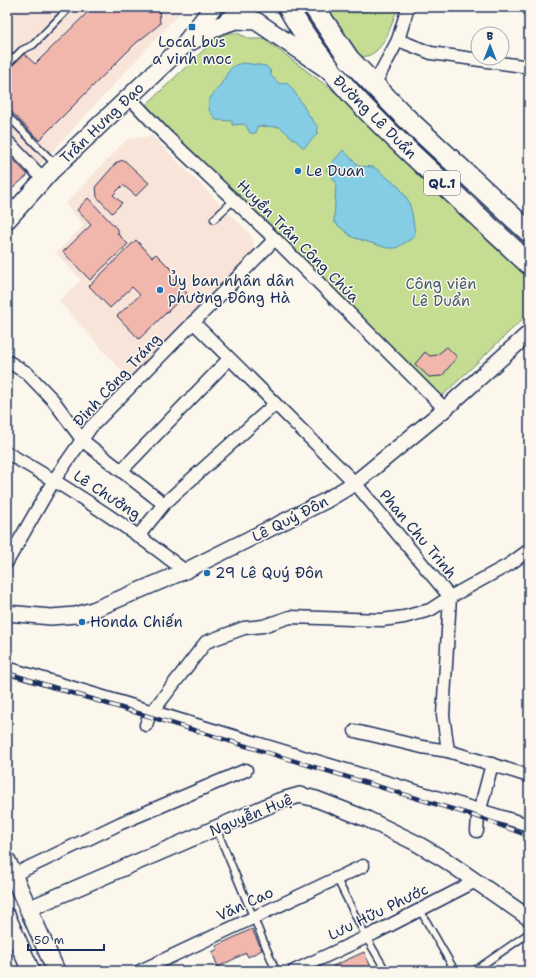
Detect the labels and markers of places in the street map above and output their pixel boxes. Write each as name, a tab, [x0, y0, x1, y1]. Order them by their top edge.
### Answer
marker: Local bus a vinh moc	[187, 22, 197, 32]
place label: Local bus a vinh moc	[152, 32, 232, 69]
place label: Le Duan	[306, 161, 364, 181]
marker: Le Duan	[293, 166, 303, 176]
place label: Ủy ban nhân dân phường Đông Hà	[168, 269, 294, 308]
marker: Ủy ban nhân dân phường Đông Hà	[155, 285, 165, 295]
place label: 29 Lê Quý Đôn	[215, 563, 323, 583]
marker: 29 Lê Quý Đôn	[202, 568, 212, 578]
place label: Honda Chiến	[90, 612, 183, 632]
marker: Honda Chiến	[77, 617, 87, 627]

